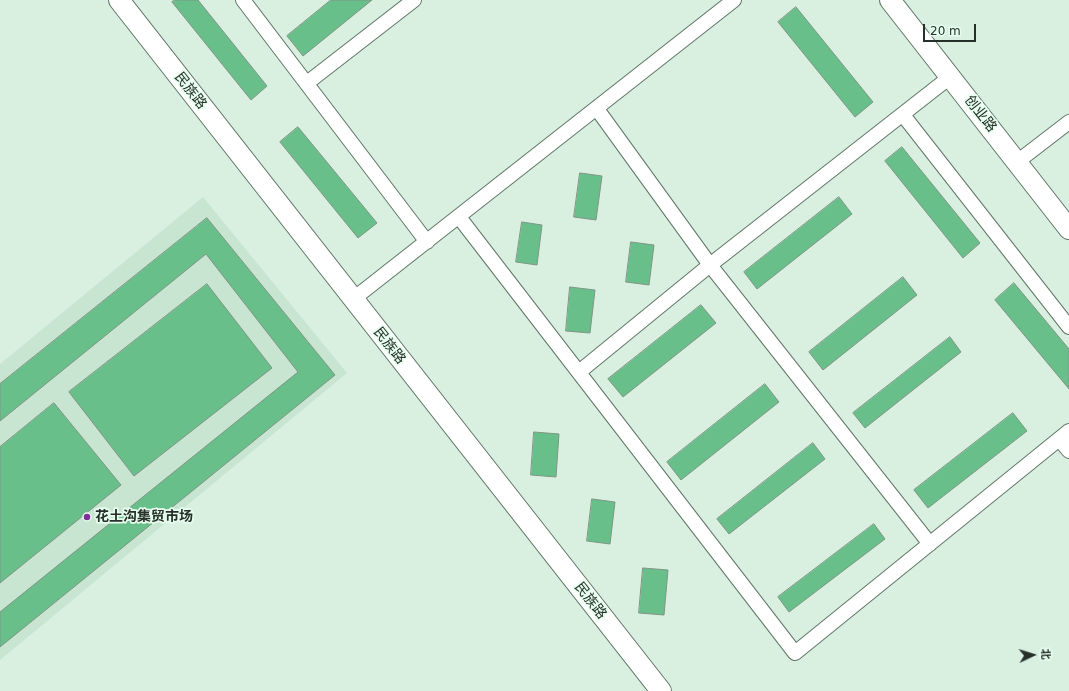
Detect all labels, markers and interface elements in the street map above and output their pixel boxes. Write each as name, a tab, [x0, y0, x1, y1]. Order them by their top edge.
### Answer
scale bar	[925, 16, 978, 42]
text: 20 m	[930, 24, 961, 38]
street label: 民族路	[170, 69, 210, 113]
street label: 创业路	[960, 92, 1000, 136]
street label: 民族路	[369, 324, 409, 368]
place label: 花土沟集贸市场	[95, 509, 193, 525]
marker: 花土沟集贸市场	[82, 512, 92, 522]
street label: 民族路	[570, 579, 610, 623]
north arrow	[1013, 635, 1053, 675]
text: 北	[1039, 648, 1052, 660]

